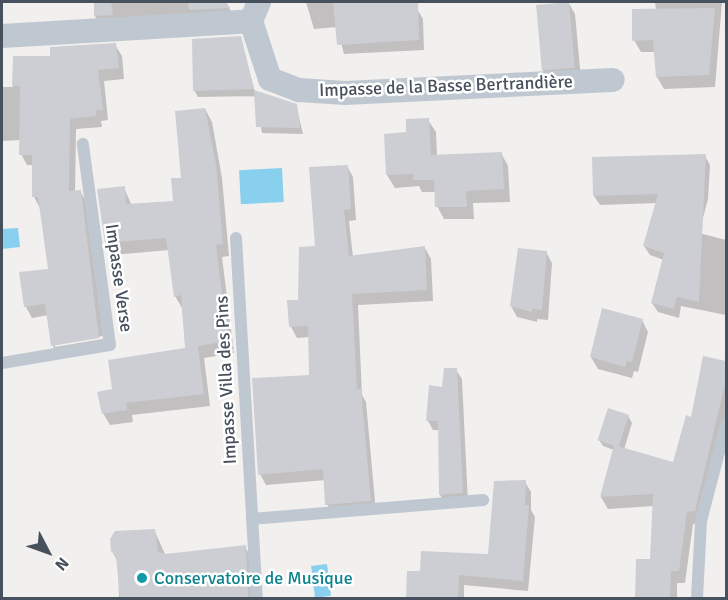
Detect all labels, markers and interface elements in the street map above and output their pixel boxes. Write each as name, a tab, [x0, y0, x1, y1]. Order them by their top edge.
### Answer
street label: Impasse de la Basse Bertrandière	[319, 71, 573, 101]
street label: Impasse Verse	[101, 223, 137, 333]
street label: Impasse Villa des Pins	[211, 295, 241, 465]
north arrow	[18, 522, 78, 582]
text: N	[50, 553, 73, 575]
place label: Conservatoire de Musique	[154, 567, 353, 589]
marker: Conservatoire de Musique	[135, 571, 149, 585]

